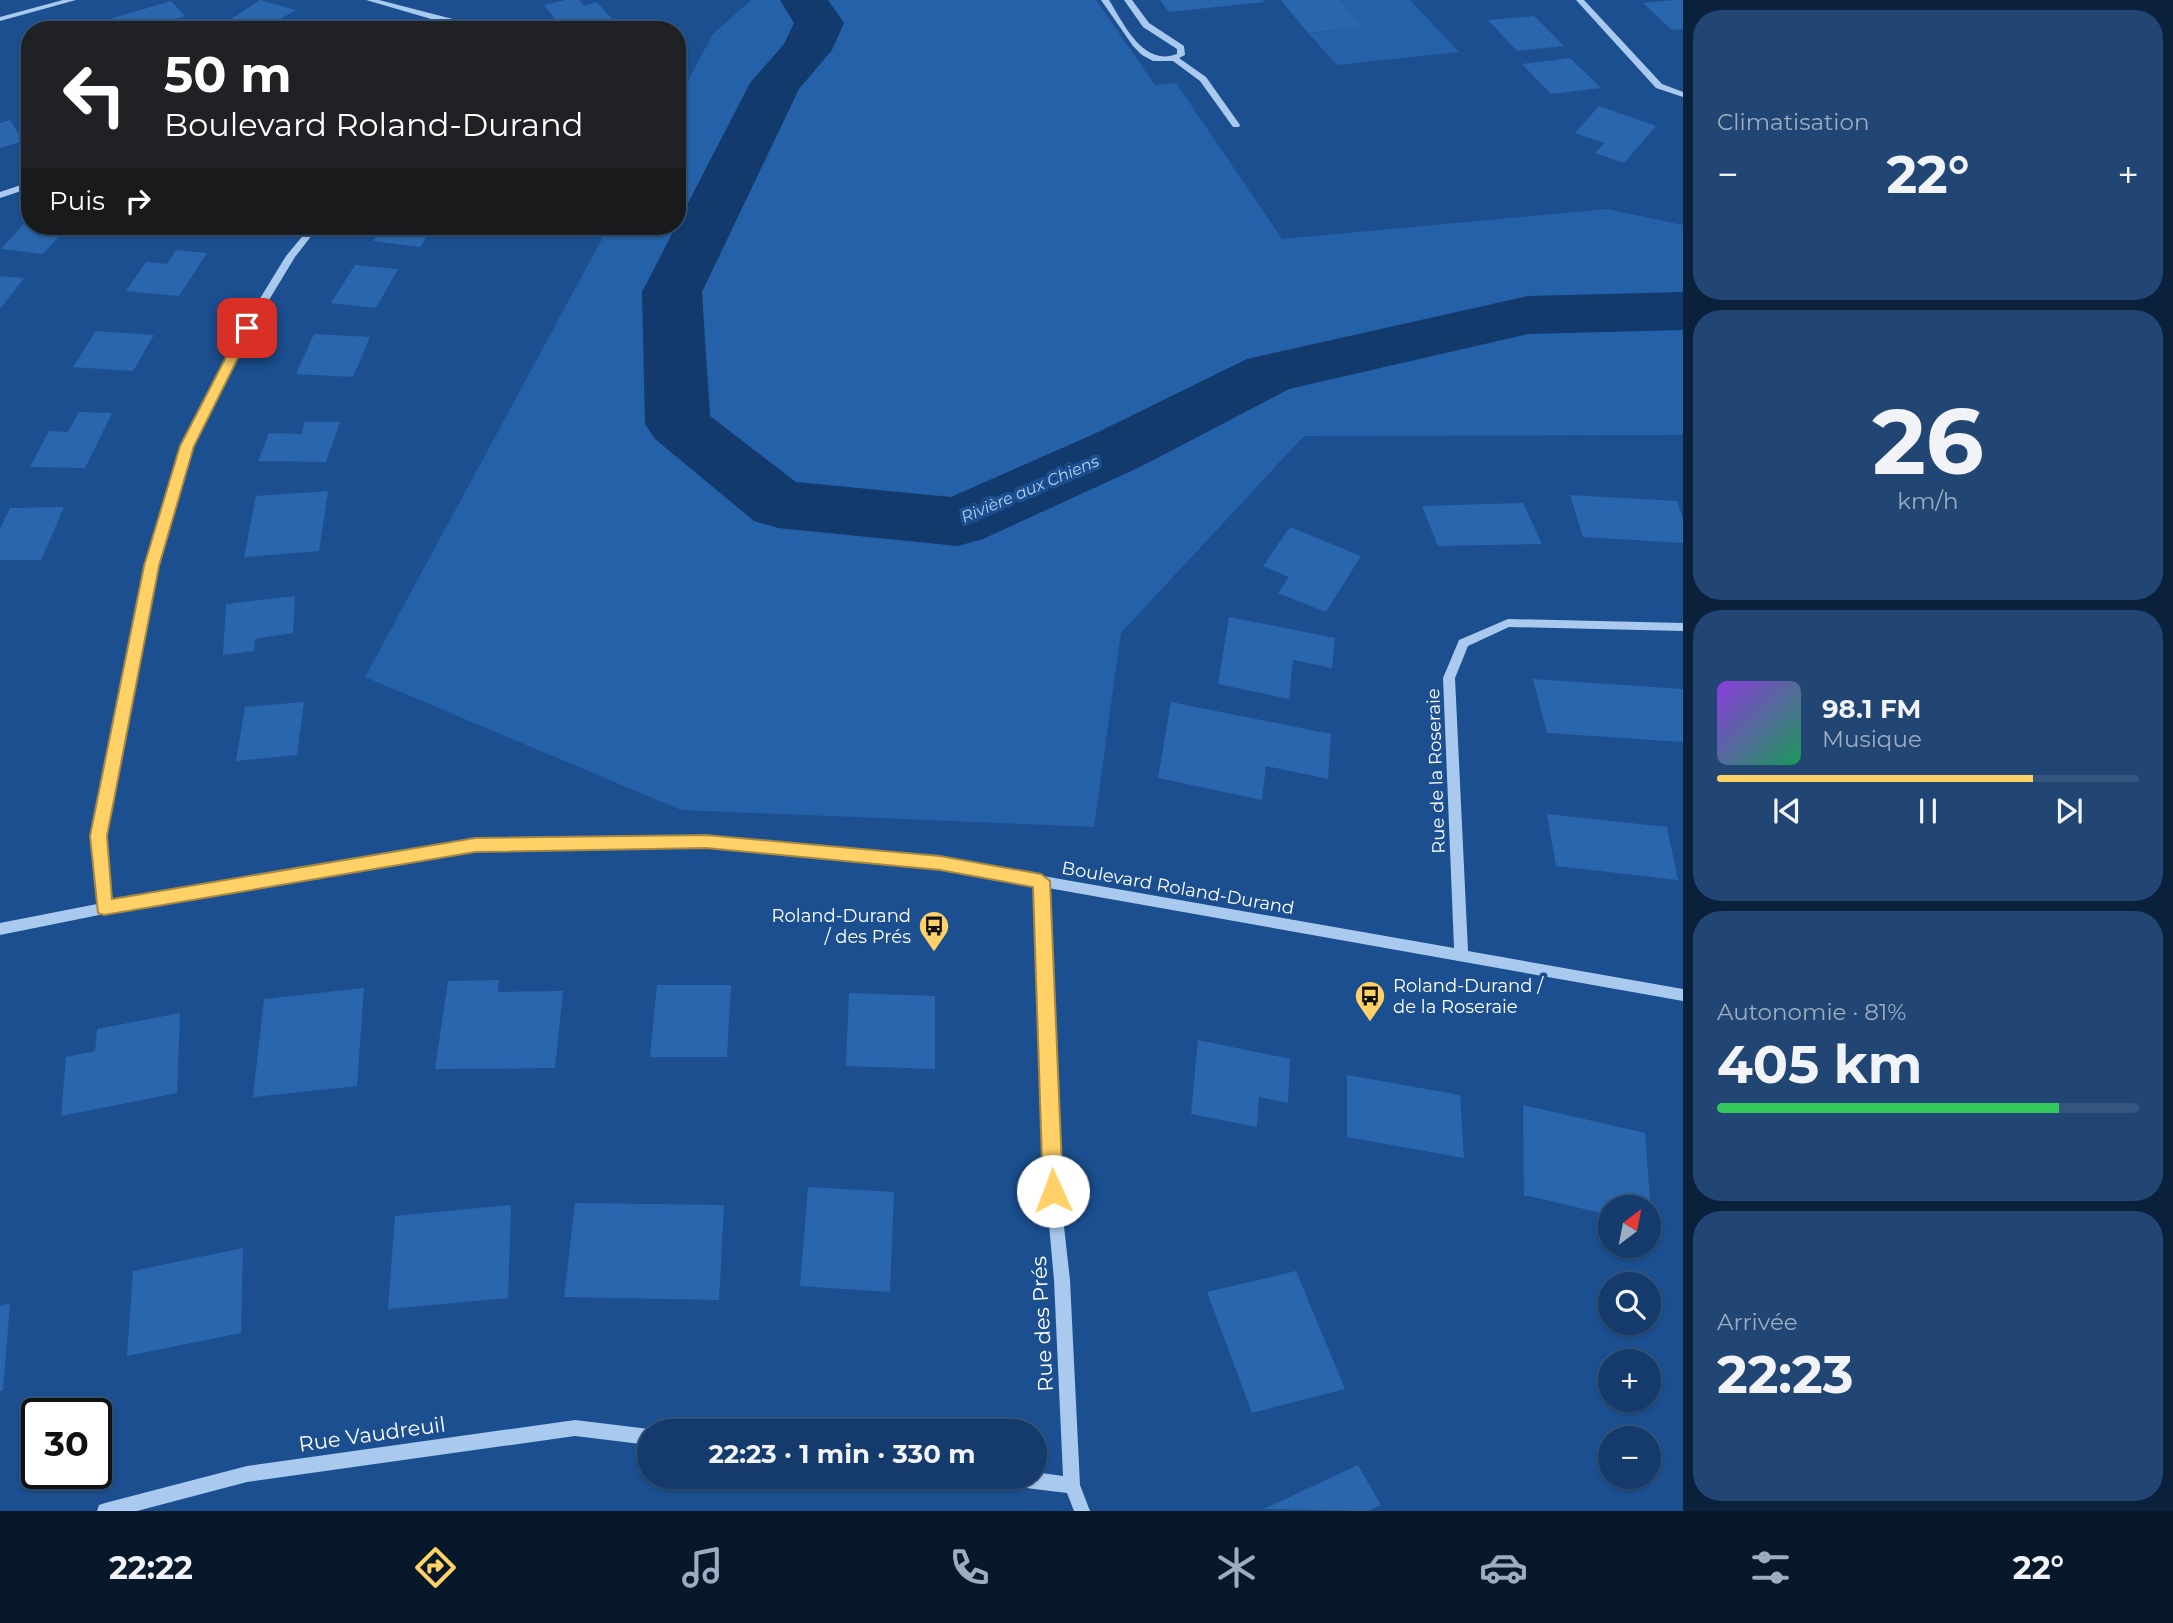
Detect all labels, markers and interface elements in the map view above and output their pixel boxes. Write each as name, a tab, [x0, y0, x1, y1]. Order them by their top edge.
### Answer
text: 50 m	[164, 45, 292, 104]
icon: left	[49, 49, 140, 140]
text: Boulevard Roland-Durand	[164, 105, 583, 144]
text: Climatisation	[1717, 108, 1869, 136]
text: 22°	[1886, 143, 1970, 206]
text: −	[1717, 151, 1739, 198]
text: +	[2117, 151, 2139, 198]
icon: right	[119, 182, 157, 220]
text: Puis	[49, 185, 105, 217]
pin	[217, 298, 277, 358]
icon: arrive	[228, 309, 266, 347]
text: 26	[1872, 386, 1984, 497]
water label: Rivière aux Chiens	[958, 451, 1102, 527]
text: km/h	[1897, 487, 1959, 515]
street label: Rue de la Roseraie	[1422, 688, 1450, 854]
text: 98.1 FM	[1822, 693, 1921, 725]
text: Musique	[1822, 725, 1922, 753]
icon: previous	[1768, 792, 1806, 830]
icon: pause	[1909, 792, 1947, 830]
icon: next	[2050, 792, 2088, 830]
street label: Boulevard Roland-Durand	[1060, 857, 1296, 919]
place label: Roland-Durand / des Prés	[772, 905, 911, 948]
bus stop icon: Roland-Durand / des Prés	[917, 909, 951, 953]
place label: Roland-Durand / de la Roseraie	[1393, 975, 1544, 1018]
bus stop icon: Roland-Durand / de la Roseraie	[1353, 979, 1387, 1023]
text: Autonomie · 81%	[1717, 998, 1906, 1026]
text: 405 km	[1717, 1033, 1922, 1096]
position arrow	[1016, 1154, 1090, 1228]
north arrow	[1598, 1195, 1661, 1258]
map controls	[1598, 1195, 1661, 1489]
street label: Rue des Prés	[1026, 1256, 1058, 1392]
button: search	[1598, 1272, 1661, 1335]
text: Arrivée	[1717, 1308, 1798, 1336]
text: 22:23	[1717, 1343, 1853, 1406]
button: +	[1598, 1349, 1661, 1412]
speed limit sign: 30	[21, 1398, 112, 1489]
street label: Rue Vaudreuil	[297, 1411, 447, 1457]
button: −	[1598, 1426, 1661, 1489]
text: 22:23 · 1 min · 330 m	[709, 1438, 975, 1470]
icon: directions	[411, 1543, 460, 1592]
icon: music	[678, 1543, 727, 1592]
icon: phone	[945, 1543, 994, 1592]
icon: climate	[1212, 1543, 1261, 1592]
icon: car	[1479, 1543, 1528, 1592]
icon: filters	[1746, 1543, 1795, 1592]
text: 22:22	[109, 1548, 193, 1587]
text: 22°	[2013, 1548, 2064, 1587]

